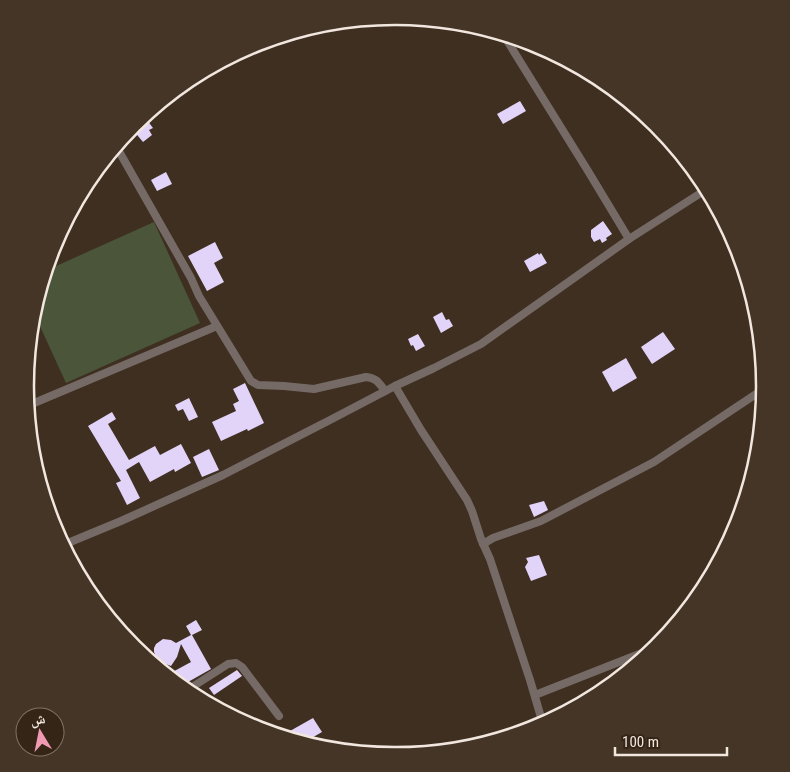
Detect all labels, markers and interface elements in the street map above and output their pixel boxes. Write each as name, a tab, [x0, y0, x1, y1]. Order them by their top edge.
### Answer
north arrow	[15, 707, 65, 757]
text: ش	[29, 710, 47, 729]
scale bar	[615, 724, 728, 756]
text: 100 m	[622, 733, 659, 751]

